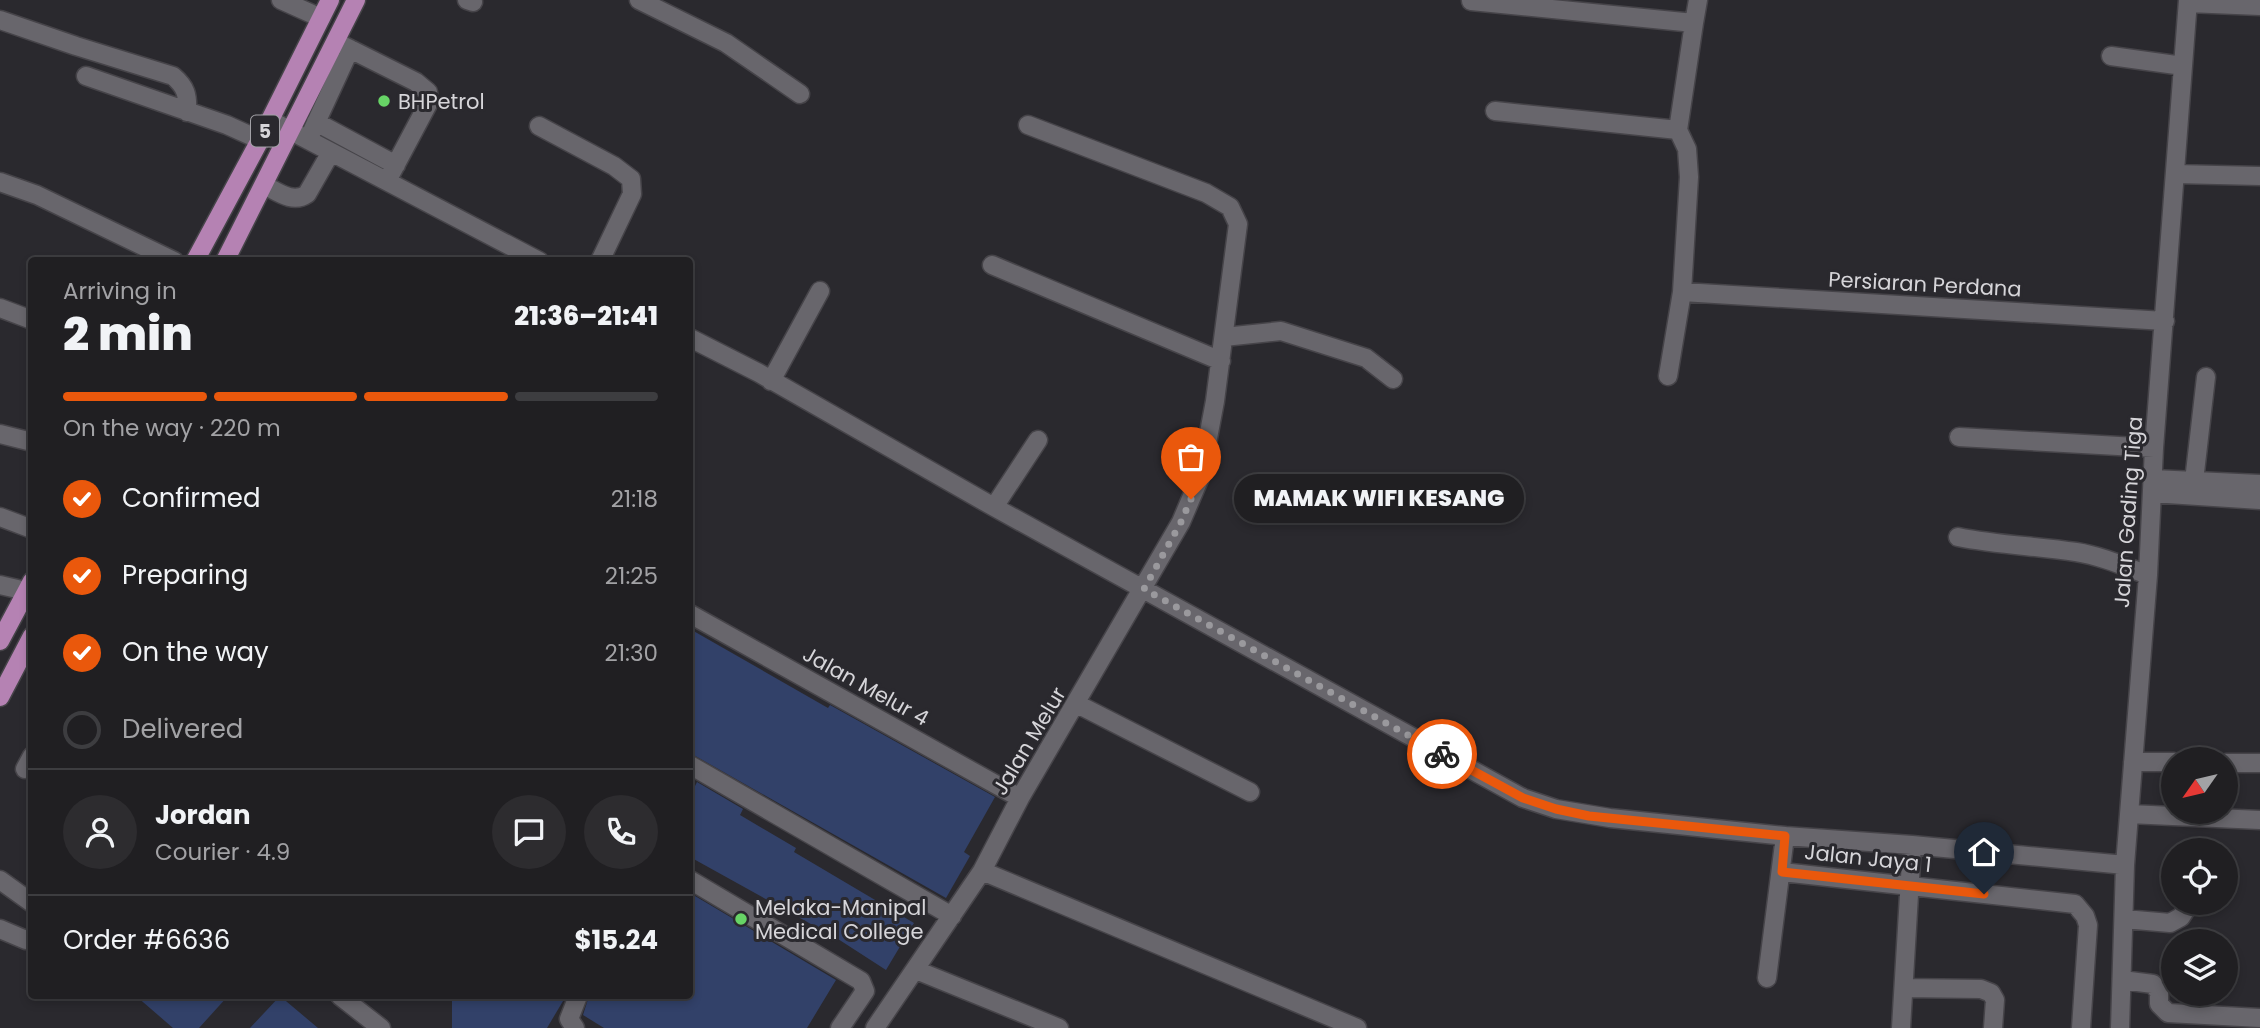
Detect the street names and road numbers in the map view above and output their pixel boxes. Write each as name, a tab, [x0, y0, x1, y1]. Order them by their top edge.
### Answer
road number: 5	[251, 116, 279, 146]
street label: Persiaran Perdana	[1828, 264, 2022, 304]
street label: Jalan Gading Tiga	[2107, 415, 2149, 609]
street label: Jalan Melur 4	[798, 639, 934, 733]
street label: Jalan Melur	[985, 681, 1073, 800]
street label: Jalan Jaya 1	[1803, 837, 1933, 879]

